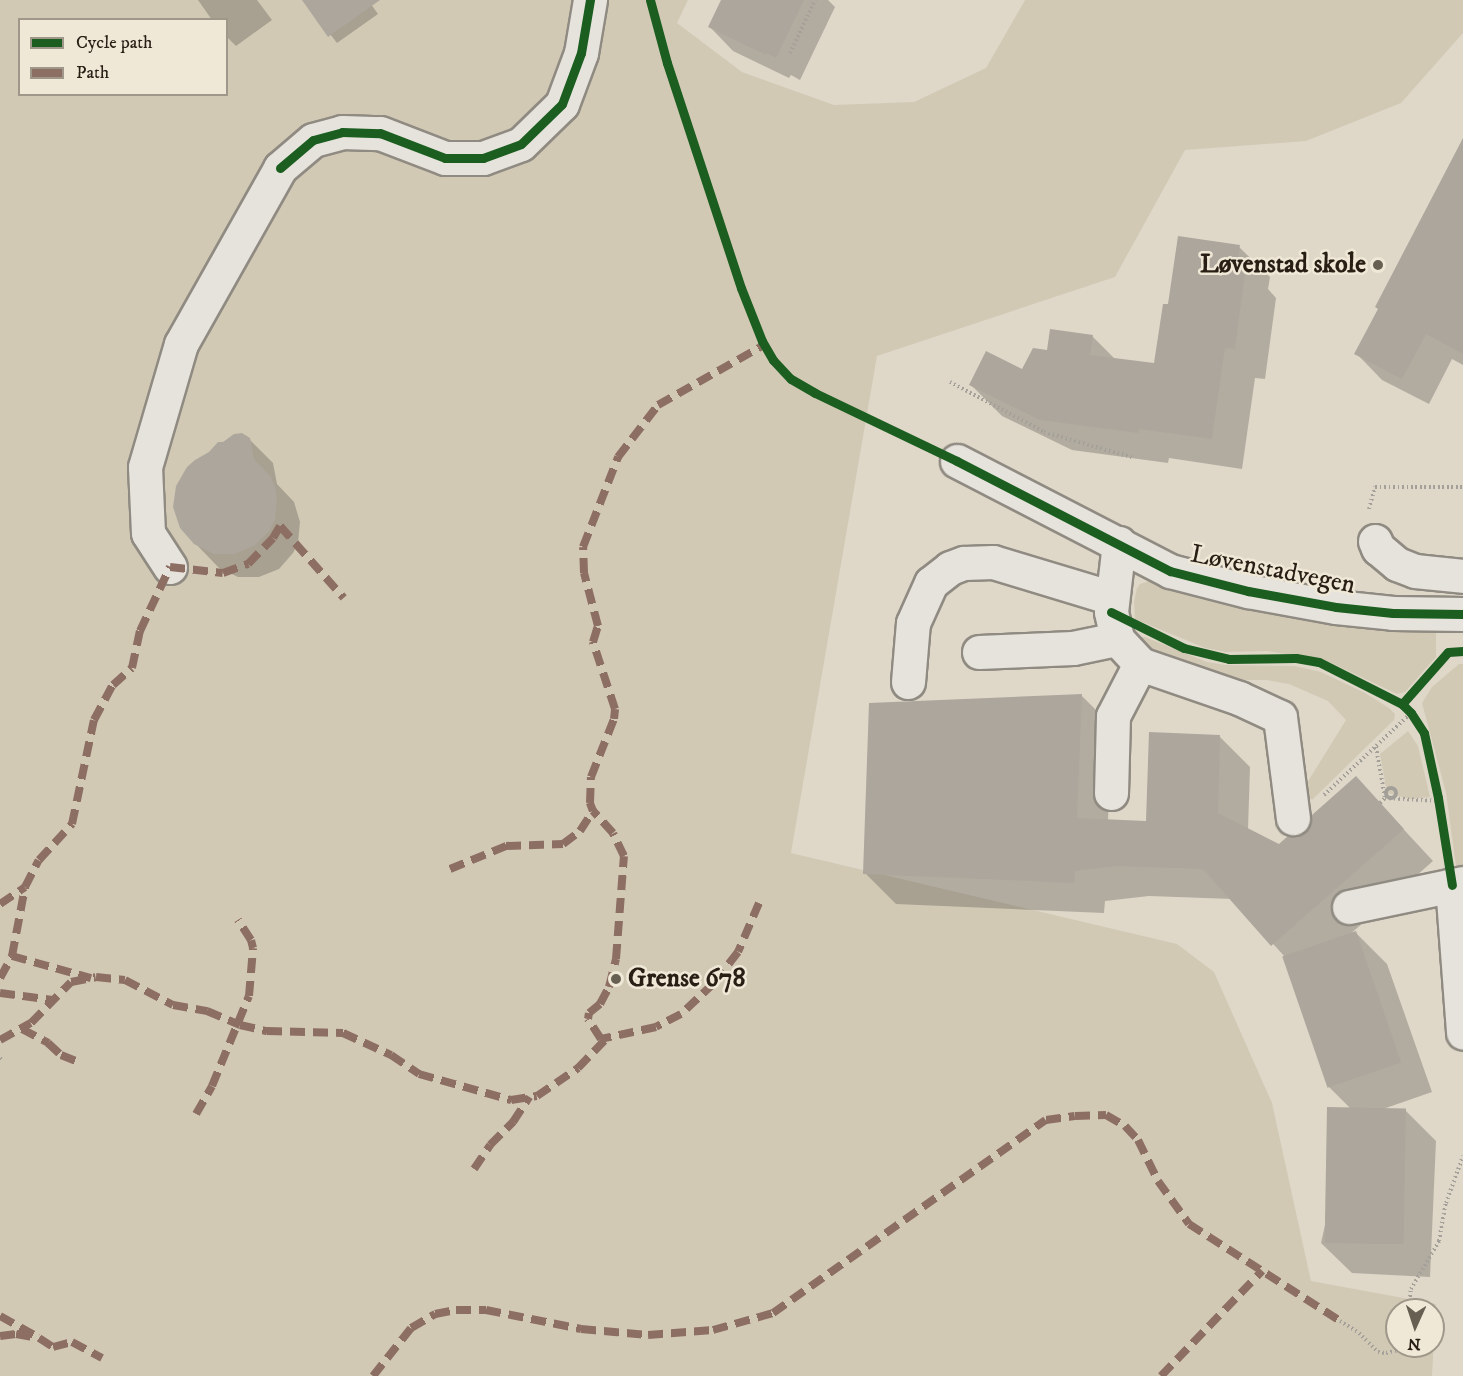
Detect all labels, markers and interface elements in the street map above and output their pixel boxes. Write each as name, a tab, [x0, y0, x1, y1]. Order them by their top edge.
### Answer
legend	[18, 18, 228, 96]
text: Cycle path	[76, 32, 153, 54]
text: Path	[76, 62, 109, 84]
place label: Løvenstad skole	[1200, 249, 1366, 281]
marker: Løvenstad skole	[1371, 258, 1385, 272]
street label: Løvenstadvegen	[1188, 539, 1358, 601]
place label: Grense 678	[628, 963, 745, 995]
marker: Grense 678	[609, 972, 623, 986]
north arrow	[1385, 1298, 1445, 1358]
text: N	[1407, 1334, 1421, 1354]

